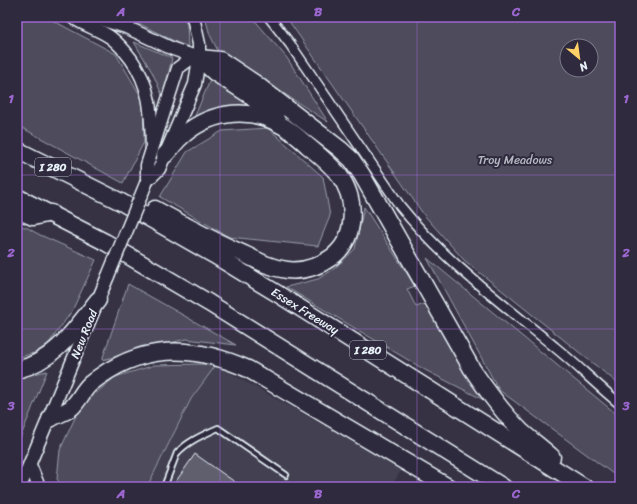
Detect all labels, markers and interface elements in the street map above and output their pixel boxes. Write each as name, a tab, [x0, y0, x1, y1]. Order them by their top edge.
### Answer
text: A	[116, 0, 125, 23]
text: B	[314, 0, 323, 23]
text: C	[511, 0, 521, 23]
north arrow	[559, 38, 599, 78]
text: N	[575, 56, 592, 77]
text: 1	[8, 87, 14, 110]
text: 1	[623, 87, 629, 110]
park label: Troy Meadows	[478, 149, 553, 171]
road number: I 280	[35, 158, 71, 176]
text: 2	[6, 241, 15, 264]
text: 2	[621, 241, 630, 264]
street label: Essex Freeway	[267, 281, 344, 341]
street label: New Road	[64, 305, 104, 362]
road number: I 280	[350, 341, 386, 359]
text: 3	[6, 394, 15, 417]
text: 3	[621, 394, 630, 417]
text: A	[116, 482, 125, 504]
text: B	[314, 482, 323, 504]
text: C	[511, 482, 521, 504]

